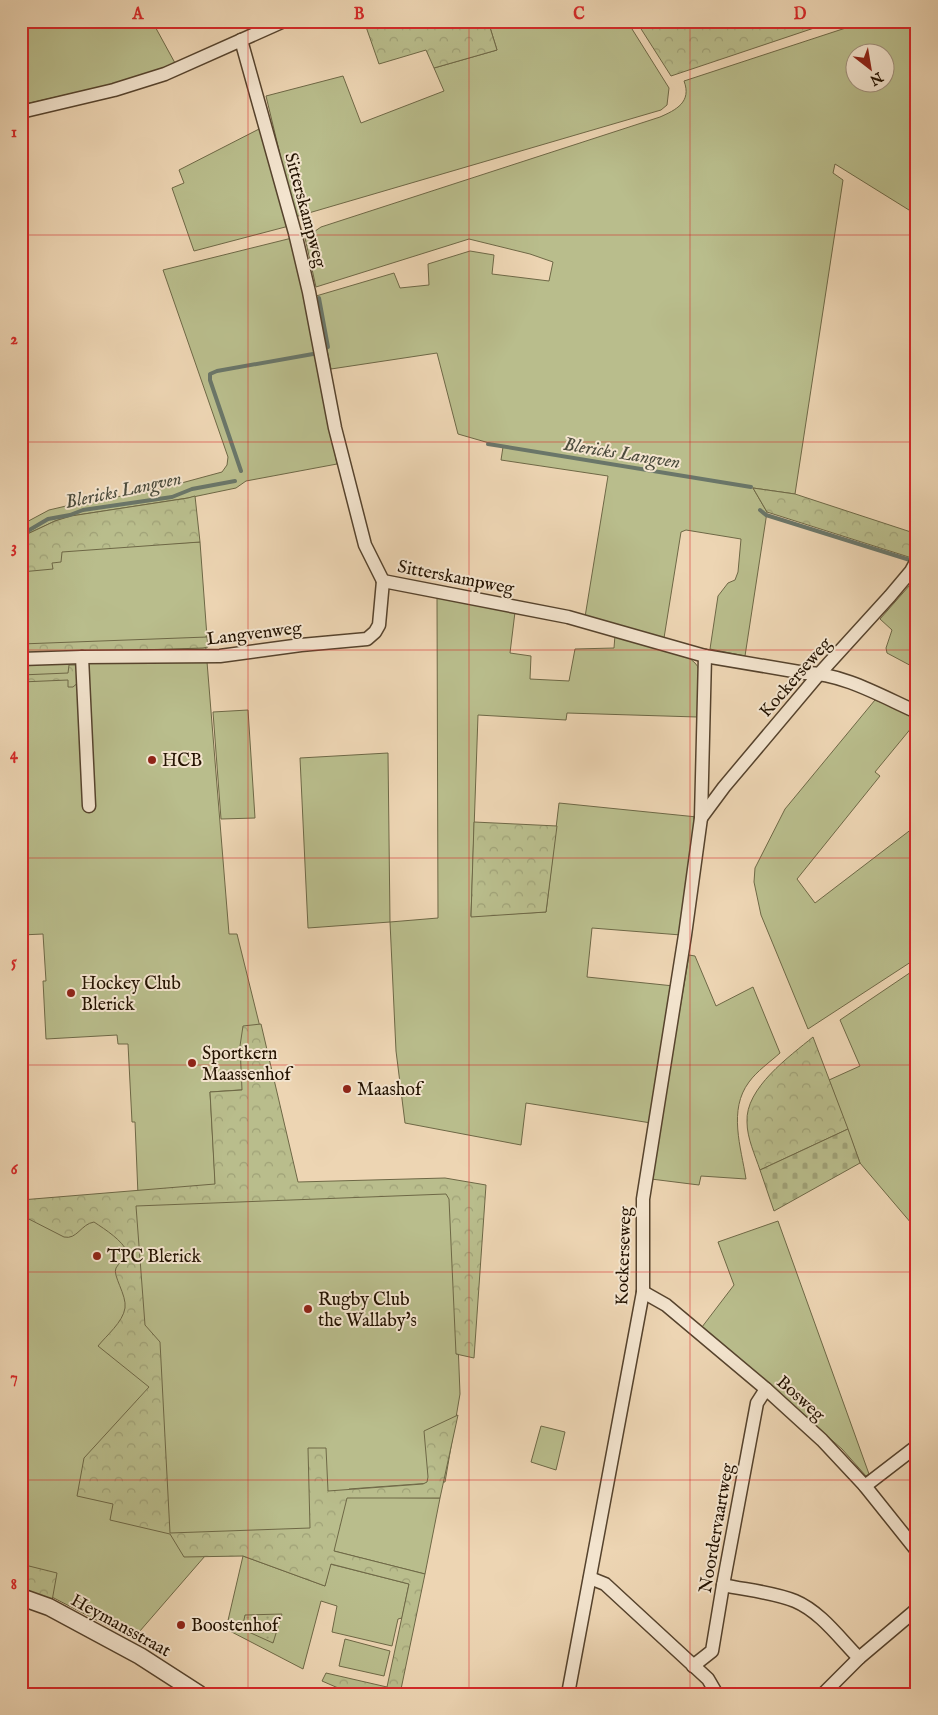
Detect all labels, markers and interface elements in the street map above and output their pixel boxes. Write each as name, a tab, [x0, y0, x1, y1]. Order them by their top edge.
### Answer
text: A	[132, 5, 145, 25]
text: B	[354, 5, 365, 25]
text: C	[573, 5, 585, 25]
text: D	[794, 5, 807, 25]
north arrow	[846, 42, 896, 92]
text: N	[866, 67, 887, 89]
text: 1	[11, 123, 17, 143]
street label: Sitterskampweg	[278, 150, 331, 271]
text: 2	[10, 330, 18, 350]
water label: Blericks Langven	[561, 433, 682, 475]
water label: Blericks Langven	[63, 467, 184, 515]
text: 3	[11, 538, 17, 558]
street label: Sitterskampweg	[396, 556, 516, 601]
street label: Langvenweg	[205, 617, 303, 652]
street label: Kockerseweg	[755, 633, 837, 723]
text: 4	[10, 745, 19, 765]
place label: HCB	[162, 750, 202, 773]
marker: HCB	[146, 754, 158, 766]
text: 5	[11, 953, 17, 973]
place label: Hockey Club Blerick	[81, 973, 181, 1017]
marker: Hockey Club Blerick	[65, 987, 77, 999]
place label: Sportkern Maassenhof	[202, 1043, 294, 1087]
marker: Sportkern Maassenhof	[186, 1057, 198, 1069]
place label: Maashof	[357, 1079, 425, 1102]
marker: Maashof	[341, 1083, 353, 1095]
text: 6	[11, 1160, 19, 1180]
street label: Kockerseweg	[611, 1206, 638, 1306]
place label: TPC Blerick	[107, 1246, 201, 1269]
marker: TPC Blerick	[91, 1250, 103, 1262]
place label: Rugby Club the Wallaby's	[318, 1289, 417, 1333]
marker: Rugby Club the Wallaby's	[302, 1303, 314, 1315]
text: 7	[10, 1368, 18, 1388]
street label: Bosweg	[771, 1371, 829, 1427]
street label: Noordervaartweg	[695, 1461, 740, 1595]
text: 8	[11, 1575, 17, 1595]
street label: Heymansstraat	[66, 1589, 174, 1663]
place label: Boostenhof	[191, 1615, 282, 1638]
marker: Boostenhof	[175, 1619, 187, 1631]

